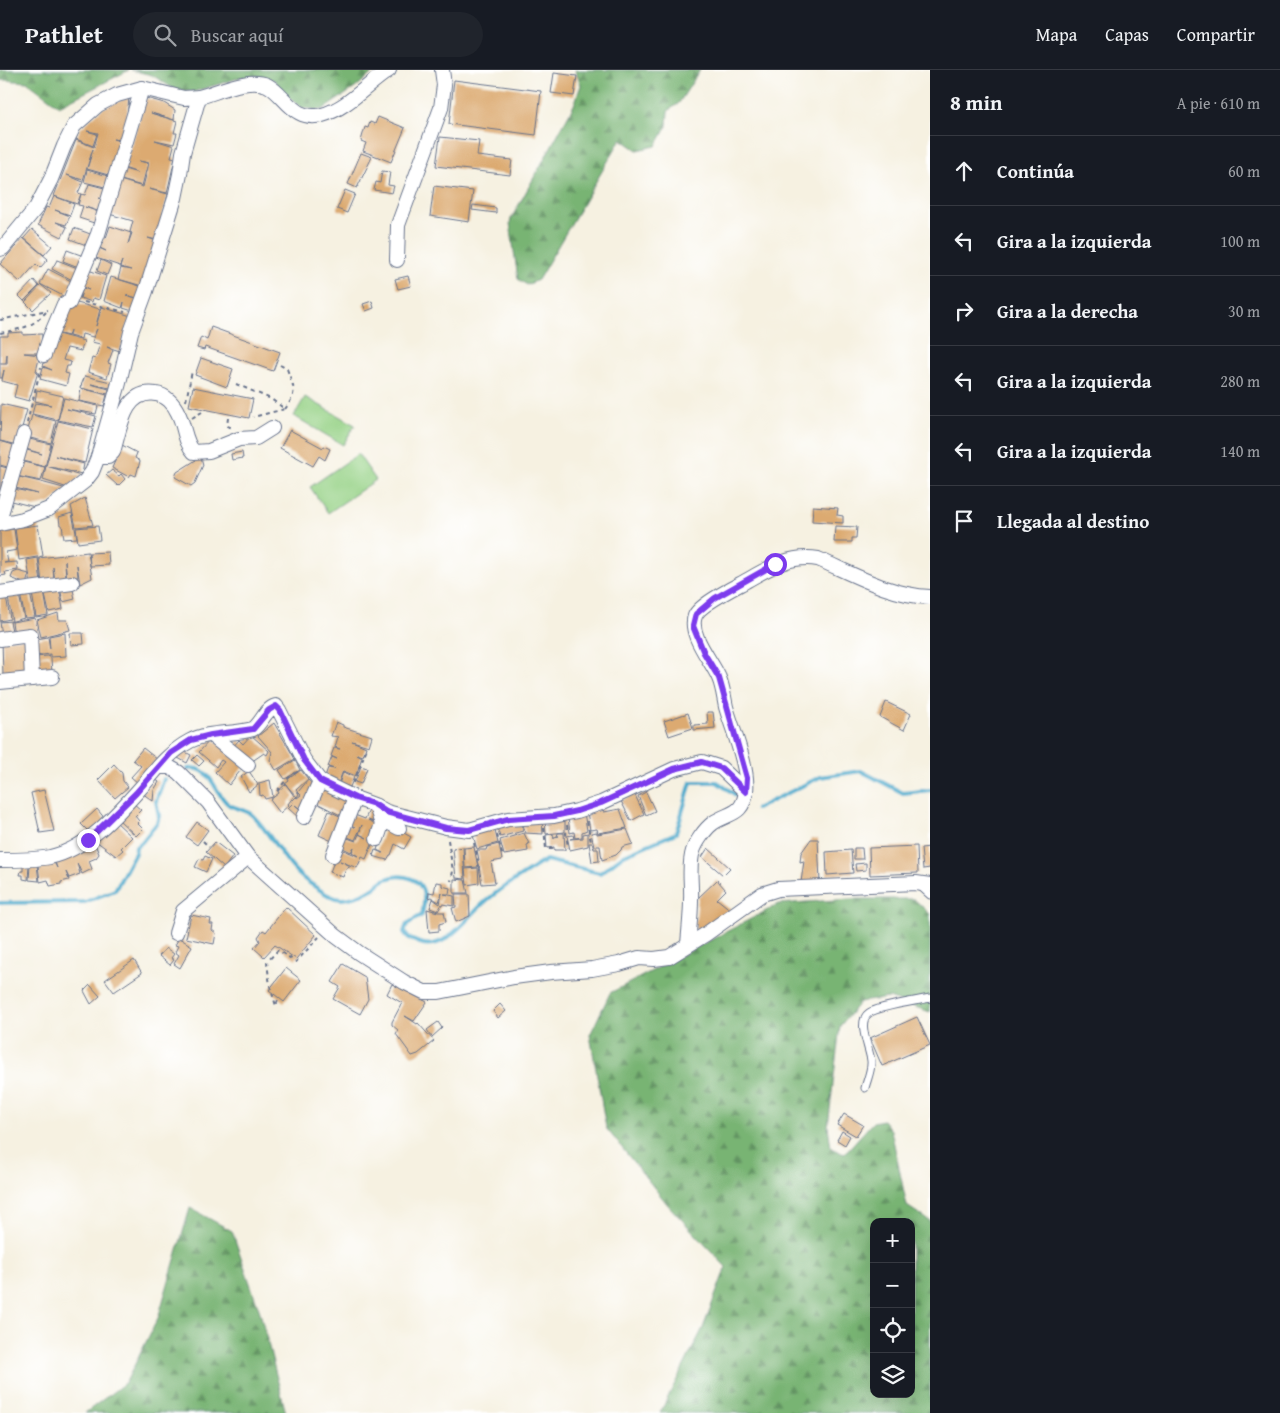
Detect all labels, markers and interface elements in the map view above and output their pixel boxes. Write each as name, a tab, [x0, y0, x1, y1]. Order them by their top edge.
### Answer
search box	[133, 12, 483, 57]
text: Pathlet	[25, 17, 103, 52]
icon: search	[151, 21, 179, 49]
text: Buscar aquí	[191, 21, 283, 49]
text: Mapa	[1036, 21, 1077, 48]
text: Capas	[1105, 21, 1149, 48]
text: Compartir	[1177, 21, 1255, 48]
text: 8 min	[950, 87, 1002, 118]
text: A pie · 610 m	[1177, 91, 1260, 115]
icon: ahead	[950, 157, 978, 185]
text: Continúa	[997, 157, 1074, 185]
text: 60 m	[1228, 159, 1260, 183]
icon: left	[950, 227, 978, 255]
text: Gira a la izquierda	[997, 227, 1152, 255]
text: 100 m	[1220, 229, 1260, 253]
icon: right	[950, 297, 978, 325]
text: Gira a la derecha	[997, 297, 1138, 325]
text: 30 m	[1228, 299, 1260, 323]
icon: left	[950, 367, 978, 395]
text: Gira a la izquierda	[997, 367, 1152, 395]
text: 280 m	[1220, 369, 1260, 393]
icon: left	[950, 437, 978, 465]
text: Gira a la izquierda	[997, 437, 1152, 465]
text: 140 m	[1220, 439, 1260, 463]
icon: arrive	[950, 507, 978, 535]
text: Llegada al destino	[997, 507, 1149, 535]
route start	[764, 553, 787, 576]
route end	[77, 829, 100, 852]
map controls	[870, 1218, 915, 1398]
button: +	[870, 1218, 915, 1263]
button: −	[870, 1263, 915, 1308]
button: locate	[870, 1308, 915, 1353]
button: layers	[870, 1353, 915, 1398]

